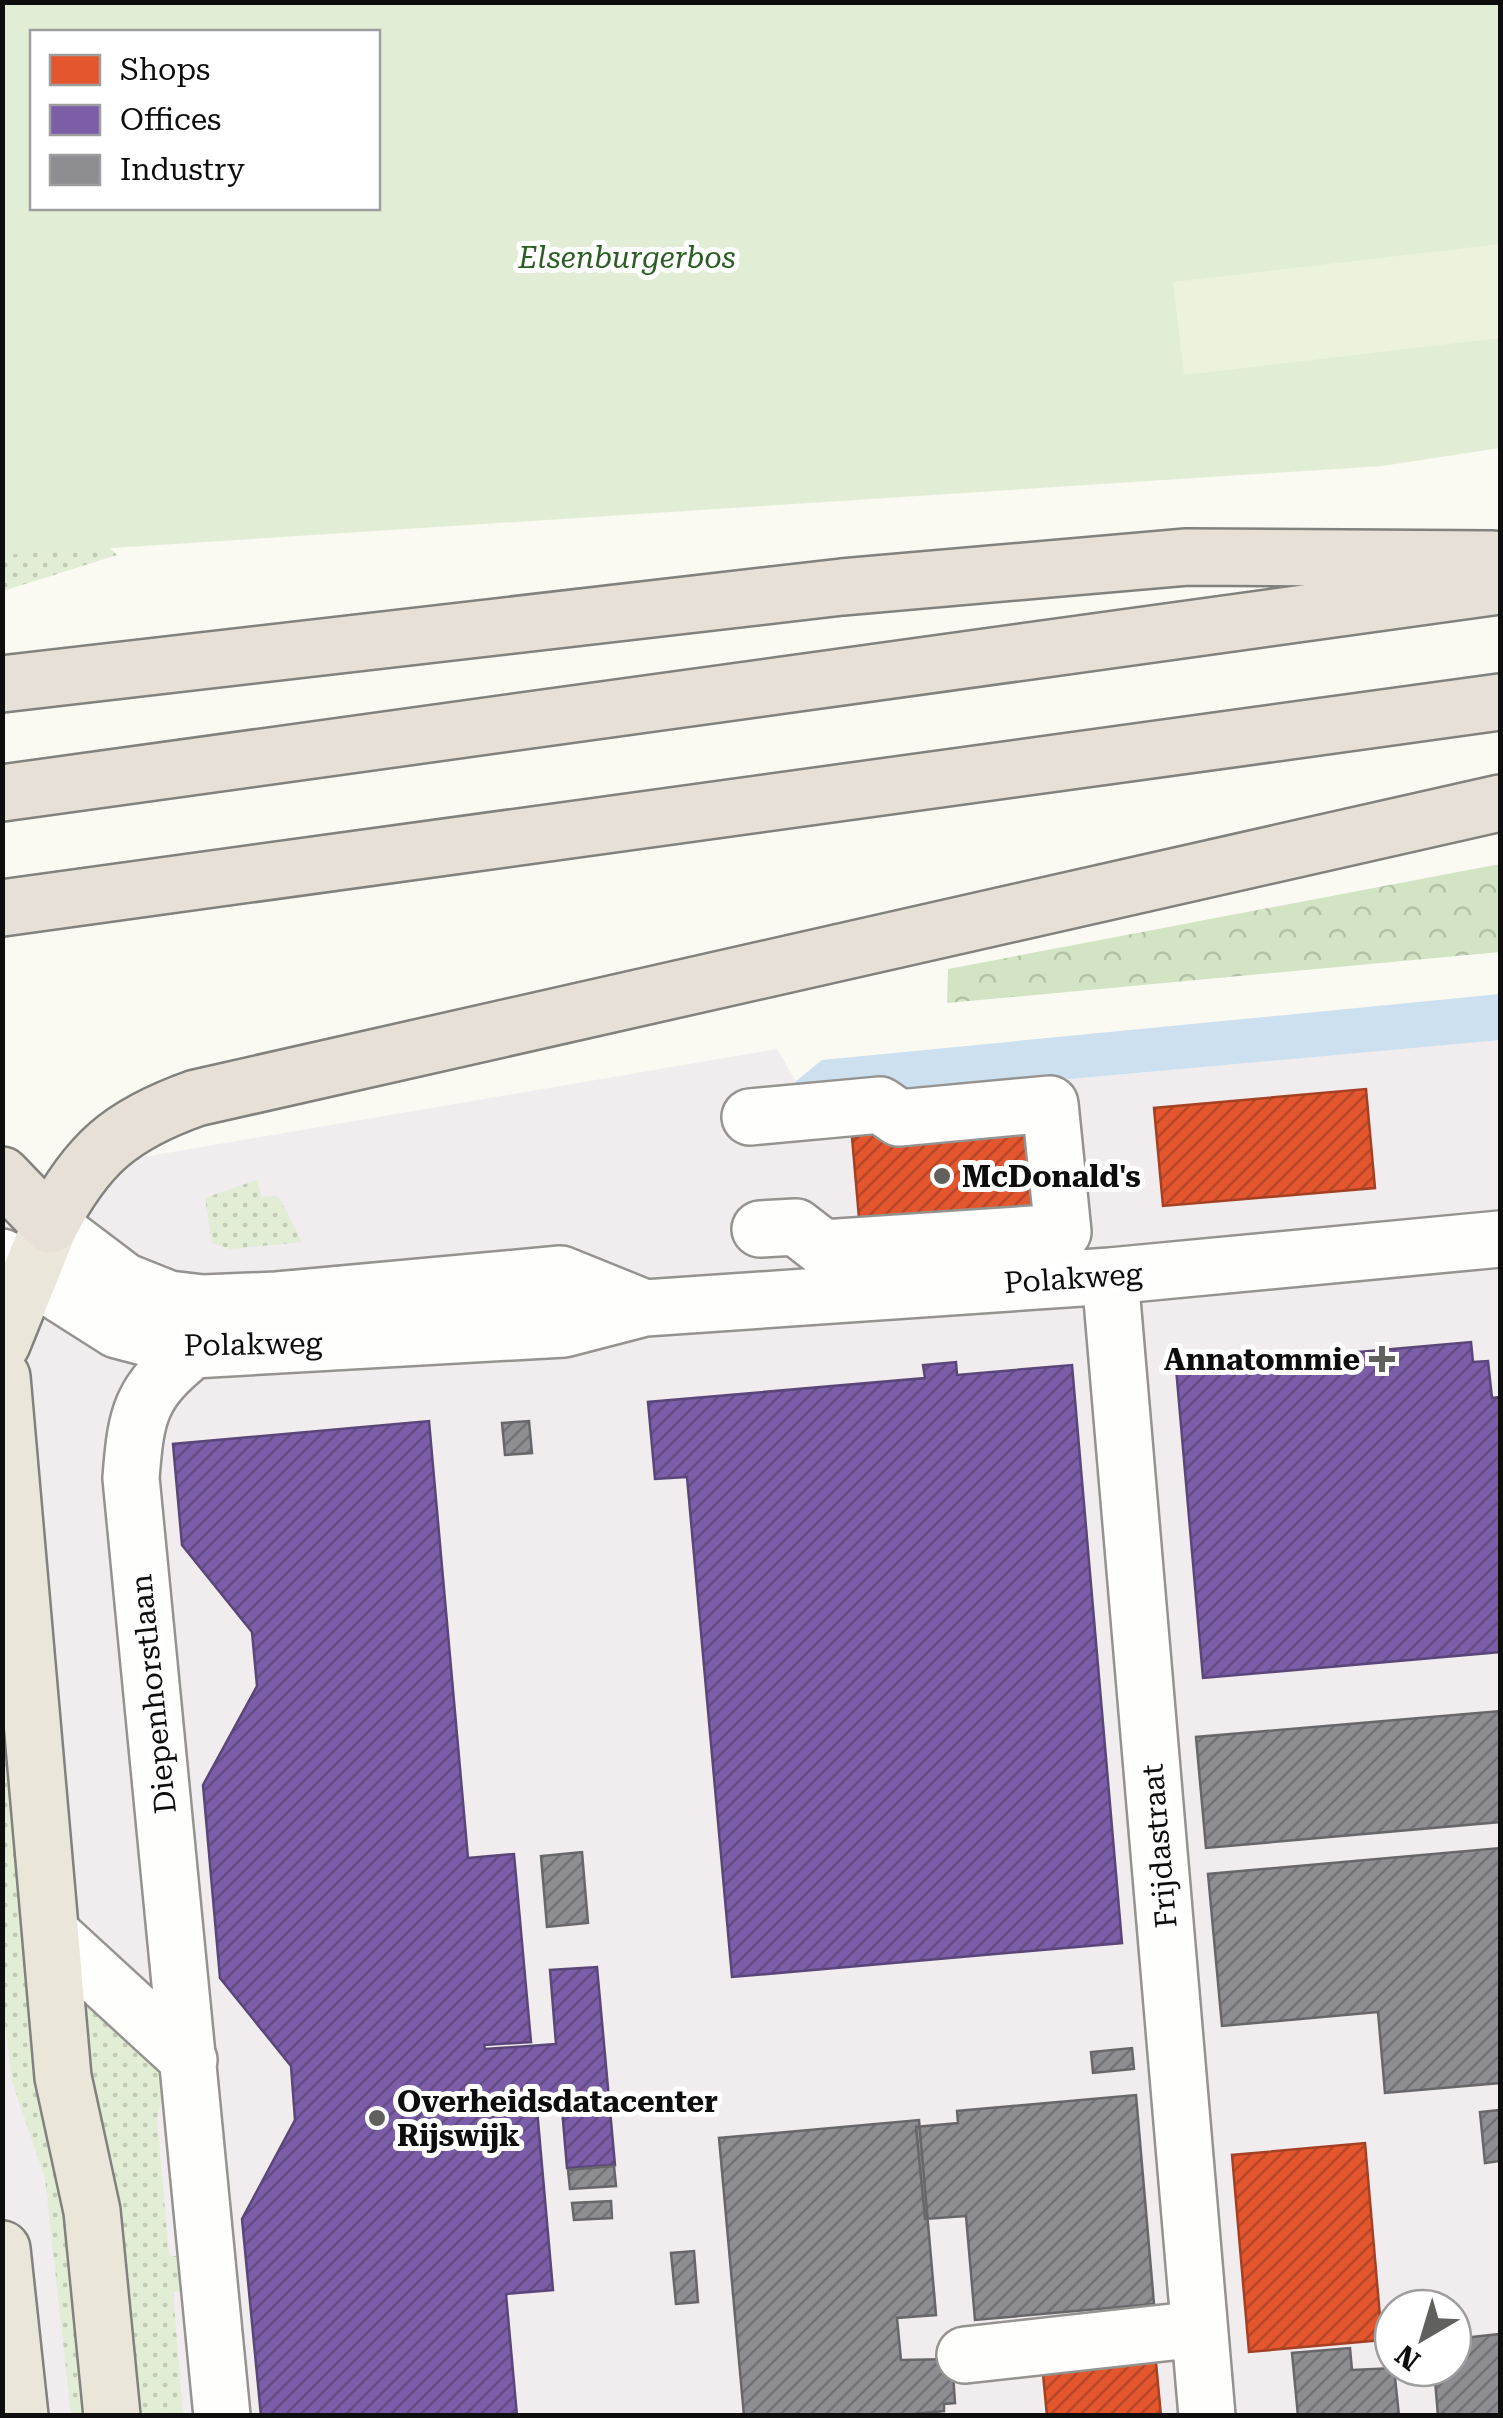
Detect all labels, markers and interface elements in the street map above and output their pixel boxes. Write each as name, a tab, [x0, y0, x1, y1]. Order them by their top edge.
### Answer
legend	[30, 30, 380, 210]
text: Shops	[120, 52, 210, 87]
text: Offices	[120, 102, 221, 137]
text: Industry	[120, 152, 245, 187]
park label: Elsenburgerbos	[517, 240, 736, 275]
place label: McDonald's	[962, 1159, 1141, 1194]
marker: McDonald's	[931, 1165, 953, 1187]
street label: Polakweg	[1003, 1256, 1143, 1300]
street label: Polakweg	[183, 1325, 323, 1363]
place label: Annatommie	[1164, 1342, 1360, 1377]
marker: Annatommie	[1369, 1346, 1395, 1372]
street label: Diepenhorstlaan	[123, 1573, 183, 1815]
street label: Frijdastraat	[1134, 1762, 1184, 1930]
place label: Overheidsdatacenter Rijswijk	[397, 2084, 718, 2153]
marker: Overheidsdatacenter Rijswijk	[366, 2107, 388, 2129]
north arrow	[1373, 2288, 1473, 2388]
text: N	[1389, 2338, 1427, 2377]

